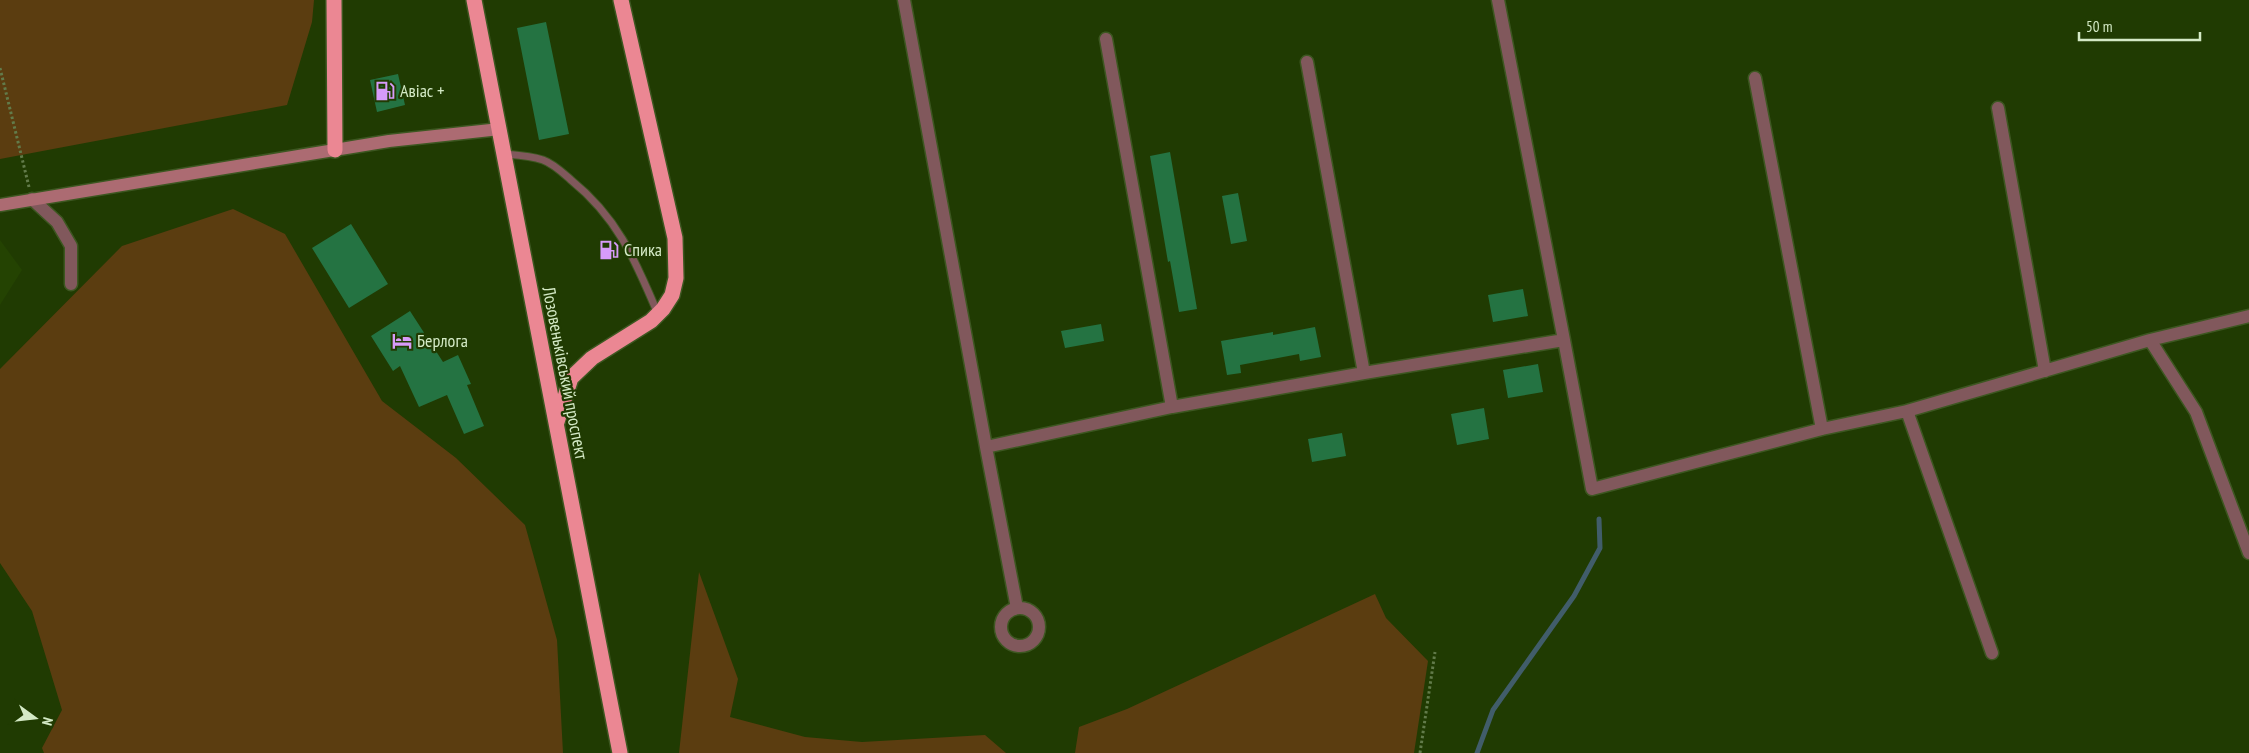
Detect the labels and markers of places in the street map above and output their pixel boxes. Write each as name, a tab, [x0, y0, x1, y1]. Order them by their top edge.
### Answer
place label: Авiас +	[400, 79, 445, 102]
fuel station icon: Авiас +	[374, 80, 396, 102]
place label: Спика	[624, 238, 662, 261]
fuel station icon: Спика	[598, 239, 620, 261]
place label: Берлога	[417, 329, 468, 352]
hotel icon: Берлога	[391, 330, 413, 352]

